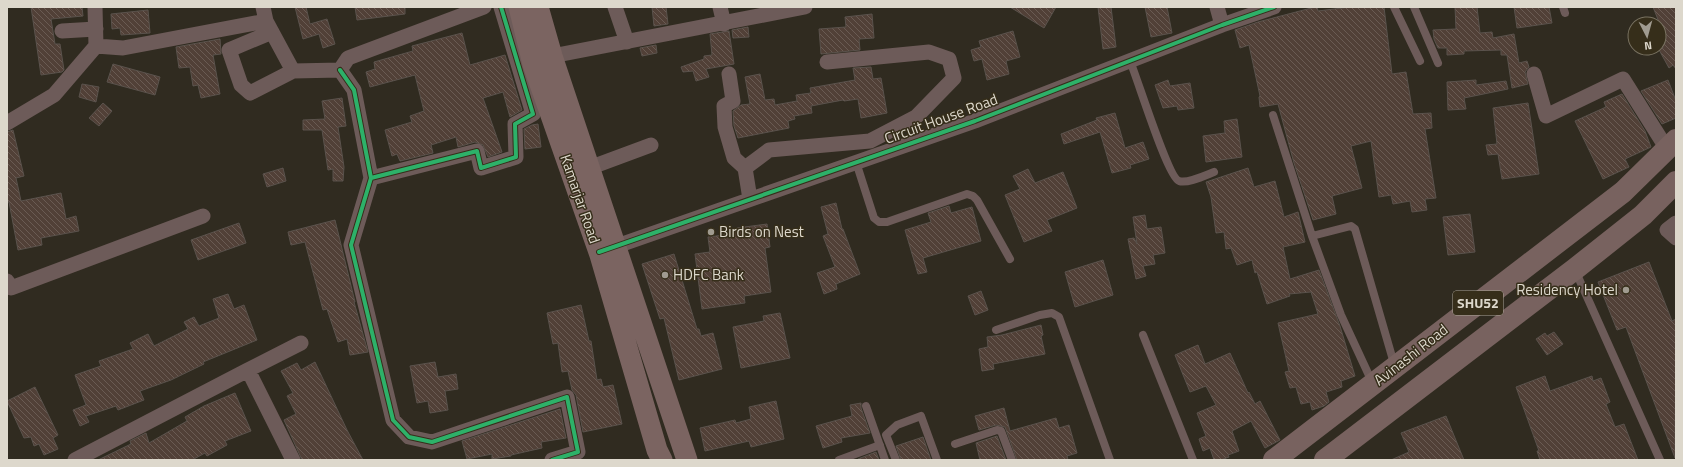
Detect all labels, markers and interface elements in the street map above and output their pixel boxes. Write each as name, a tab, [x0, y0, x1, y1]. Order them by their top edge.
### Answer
north arrow	[1627, 16, 1667, 56]
text: N	[1643, 38, 1653, 54]
street label: Circuit House Road	[881, 87, 1001, 150]
street label: Kamarjar Road	[554, 151, 606, 247]
place label: Birds on Nest	[719, 220, 805, 243]
marker: Birds on Nest	[706, 227, 716, 237]
place label: HDFC Bank	[673, 263, 744, 286]
marker: HDFC Bank	[660, 270, 670, 280]
place label: Residency Hotel	[1516, 278, 1618, 301]
marker: Residency Hotel	[1621, 285, 1631, 295]
road number: SHU52	[1453, 291, 1503, 315]
street label: Avinashi Road	[1369, 318, 1453, 391]

